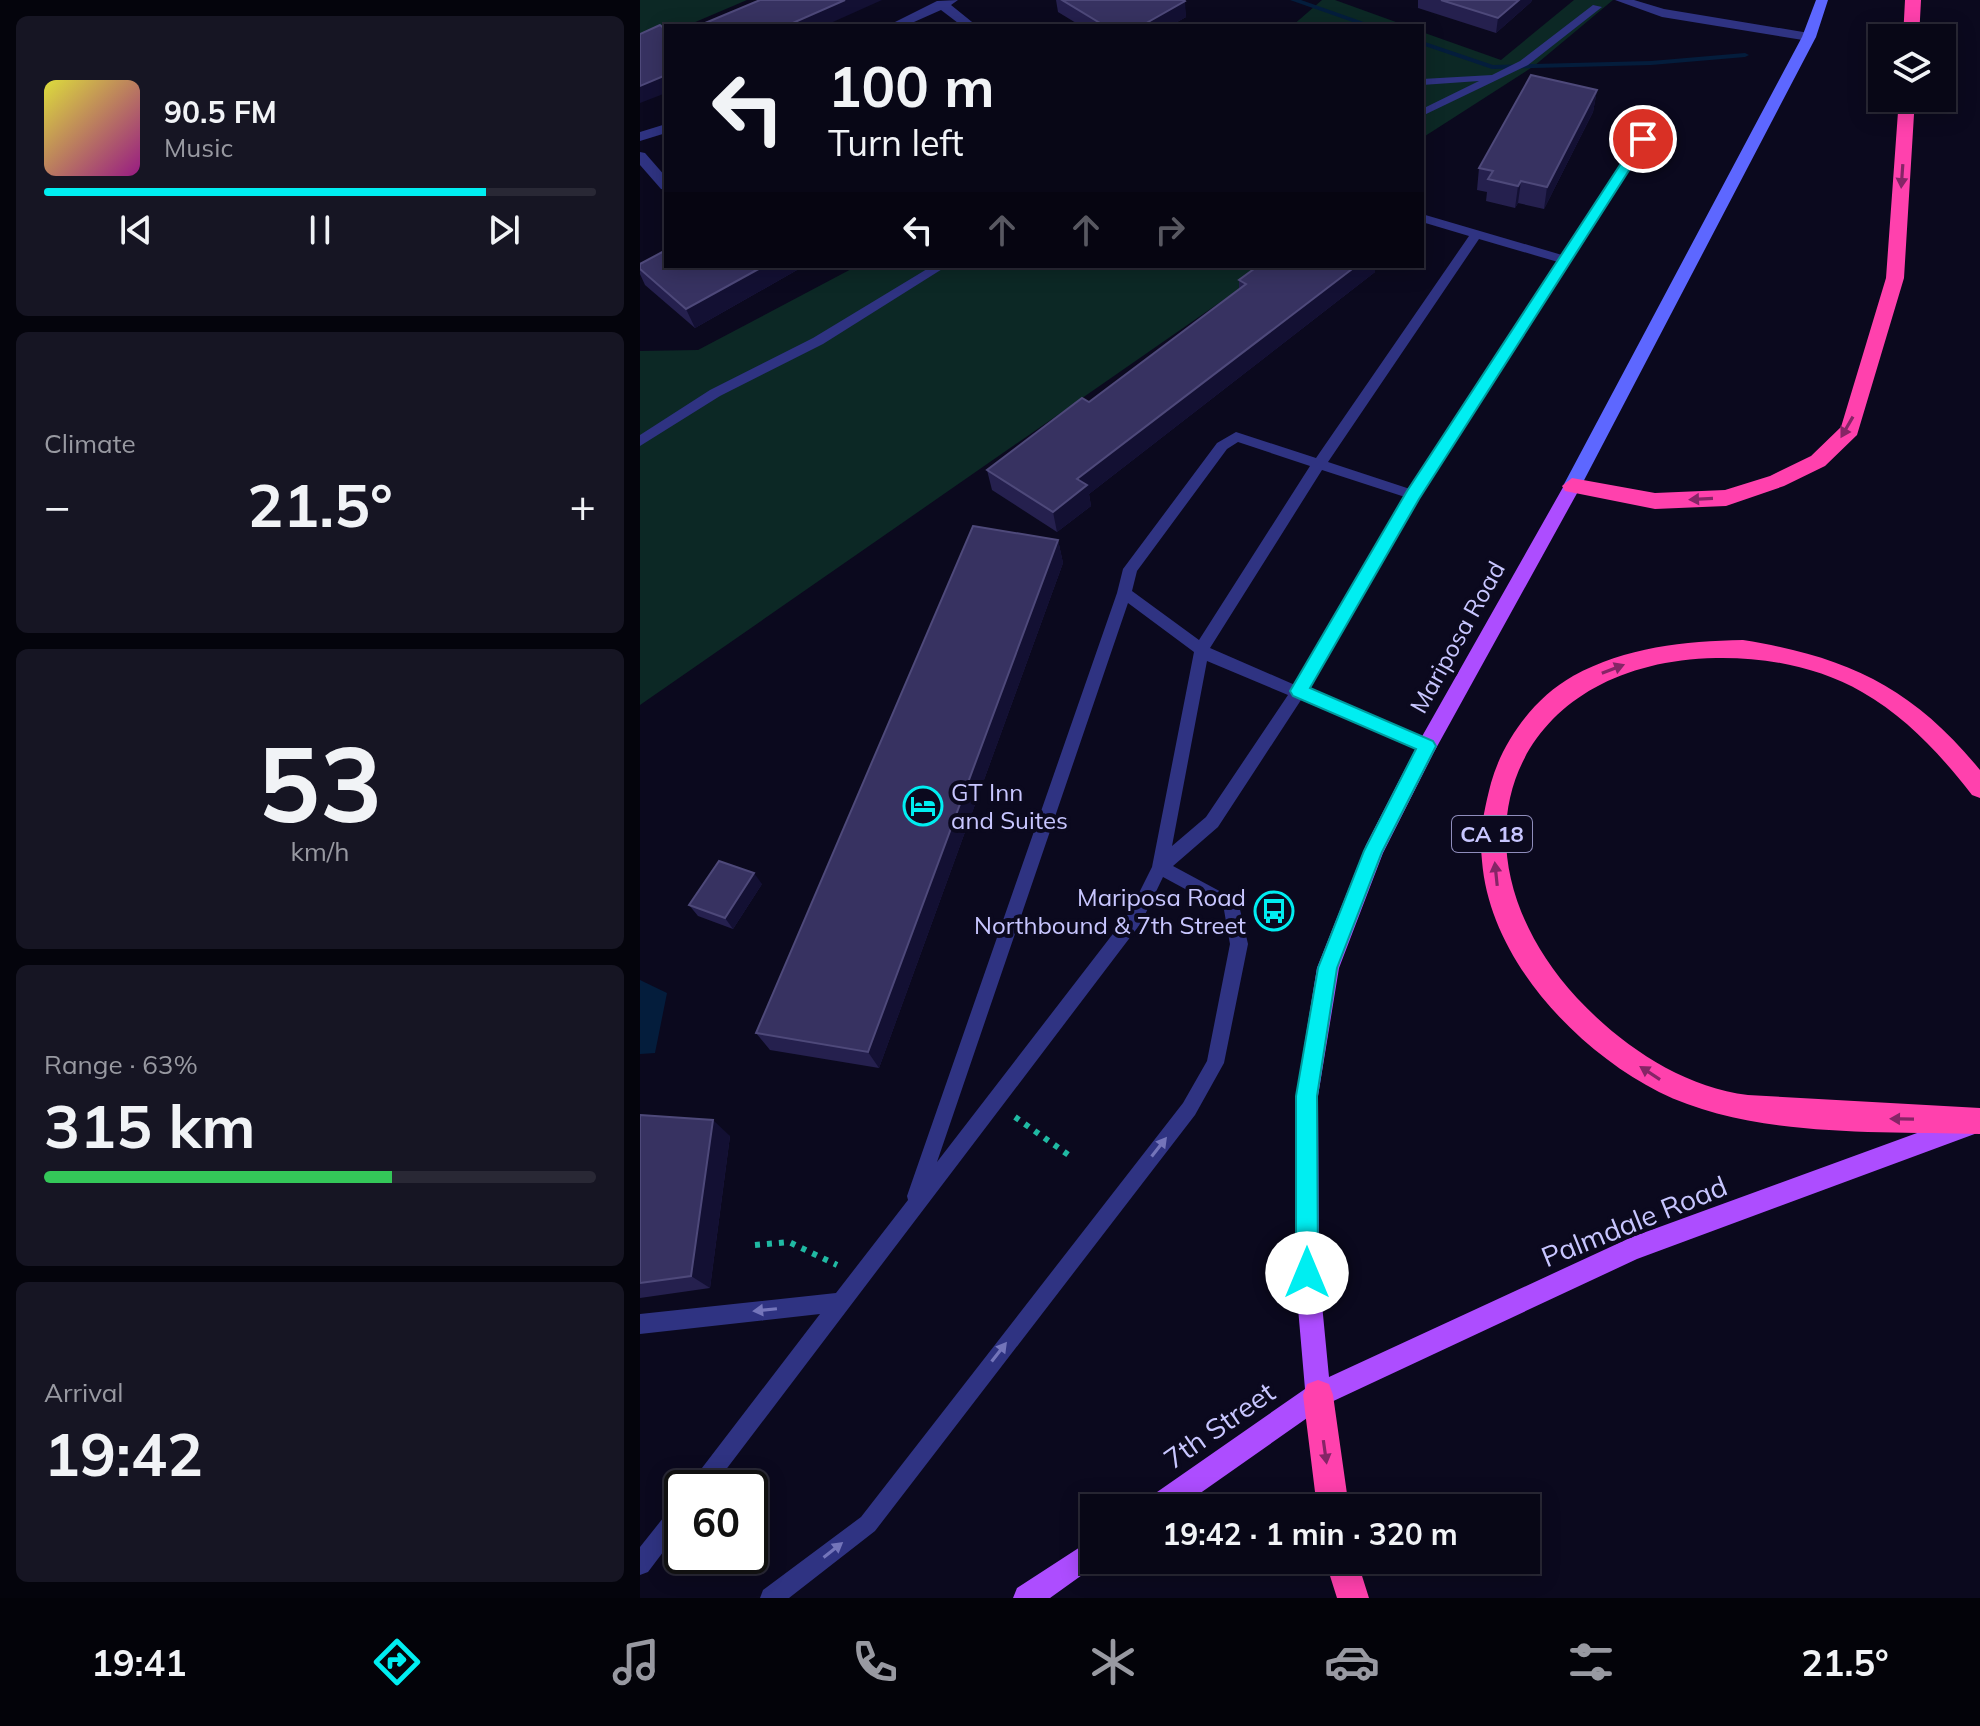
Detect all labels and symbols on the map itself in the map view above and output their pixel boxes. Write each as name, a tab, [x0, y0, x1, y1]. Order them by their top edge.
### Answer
pin	[1609, 105, 1677, 173]
one-way arrow	[1895, 164, 1908, 189]
one-way arrow	[1841, 416, 1855, 439]
one-way arrow	[1688, 492, 1713, 505]
street label: Mariposa Road	[1403, 556, 1511, 718]
one-way arrow	[1601, 662, 1625, 675]
place label: GT Inn and Suites	[951, 777, 1068, 835]
hotel icon: GT Inn and Suites	[902, 785, 944, 827]
road number: CA 18	[1452, 816, 1532, 852]
one-way arrow	[1489, 861, 1502, 886]
place label: Mariposa Road Northbound & 7th Street	[974, 882, 1246, 940]
bus stop icon: Mariposa Road Northbound & 7th Street	[1253, 890, 1295, 932]
one-way arrow	[1639, 1066, 1660, 1081]
one-way arrow	[1889, 1112, 1914, 1125]
one-way arrow	[1150, 1137, 1167, 1157]
street label: Palmdale Road	[1536, 1168, 1732, 1274]
position arrow	[1265, 1231, 1349, 1315]
one-way arrow	[752, 1304, 777, 1317]
one-way arrow	[991, 1342, 1007, 1362]
street label: 7th Street	[1157, 1374, 1282, 1476]
one-way arrow	[1319, 1440, 1332, 1465]
speed limit sign: 60	[664, 1470, 768, 1574]
one-way arrow	[823, 1543, 843, 1559]

